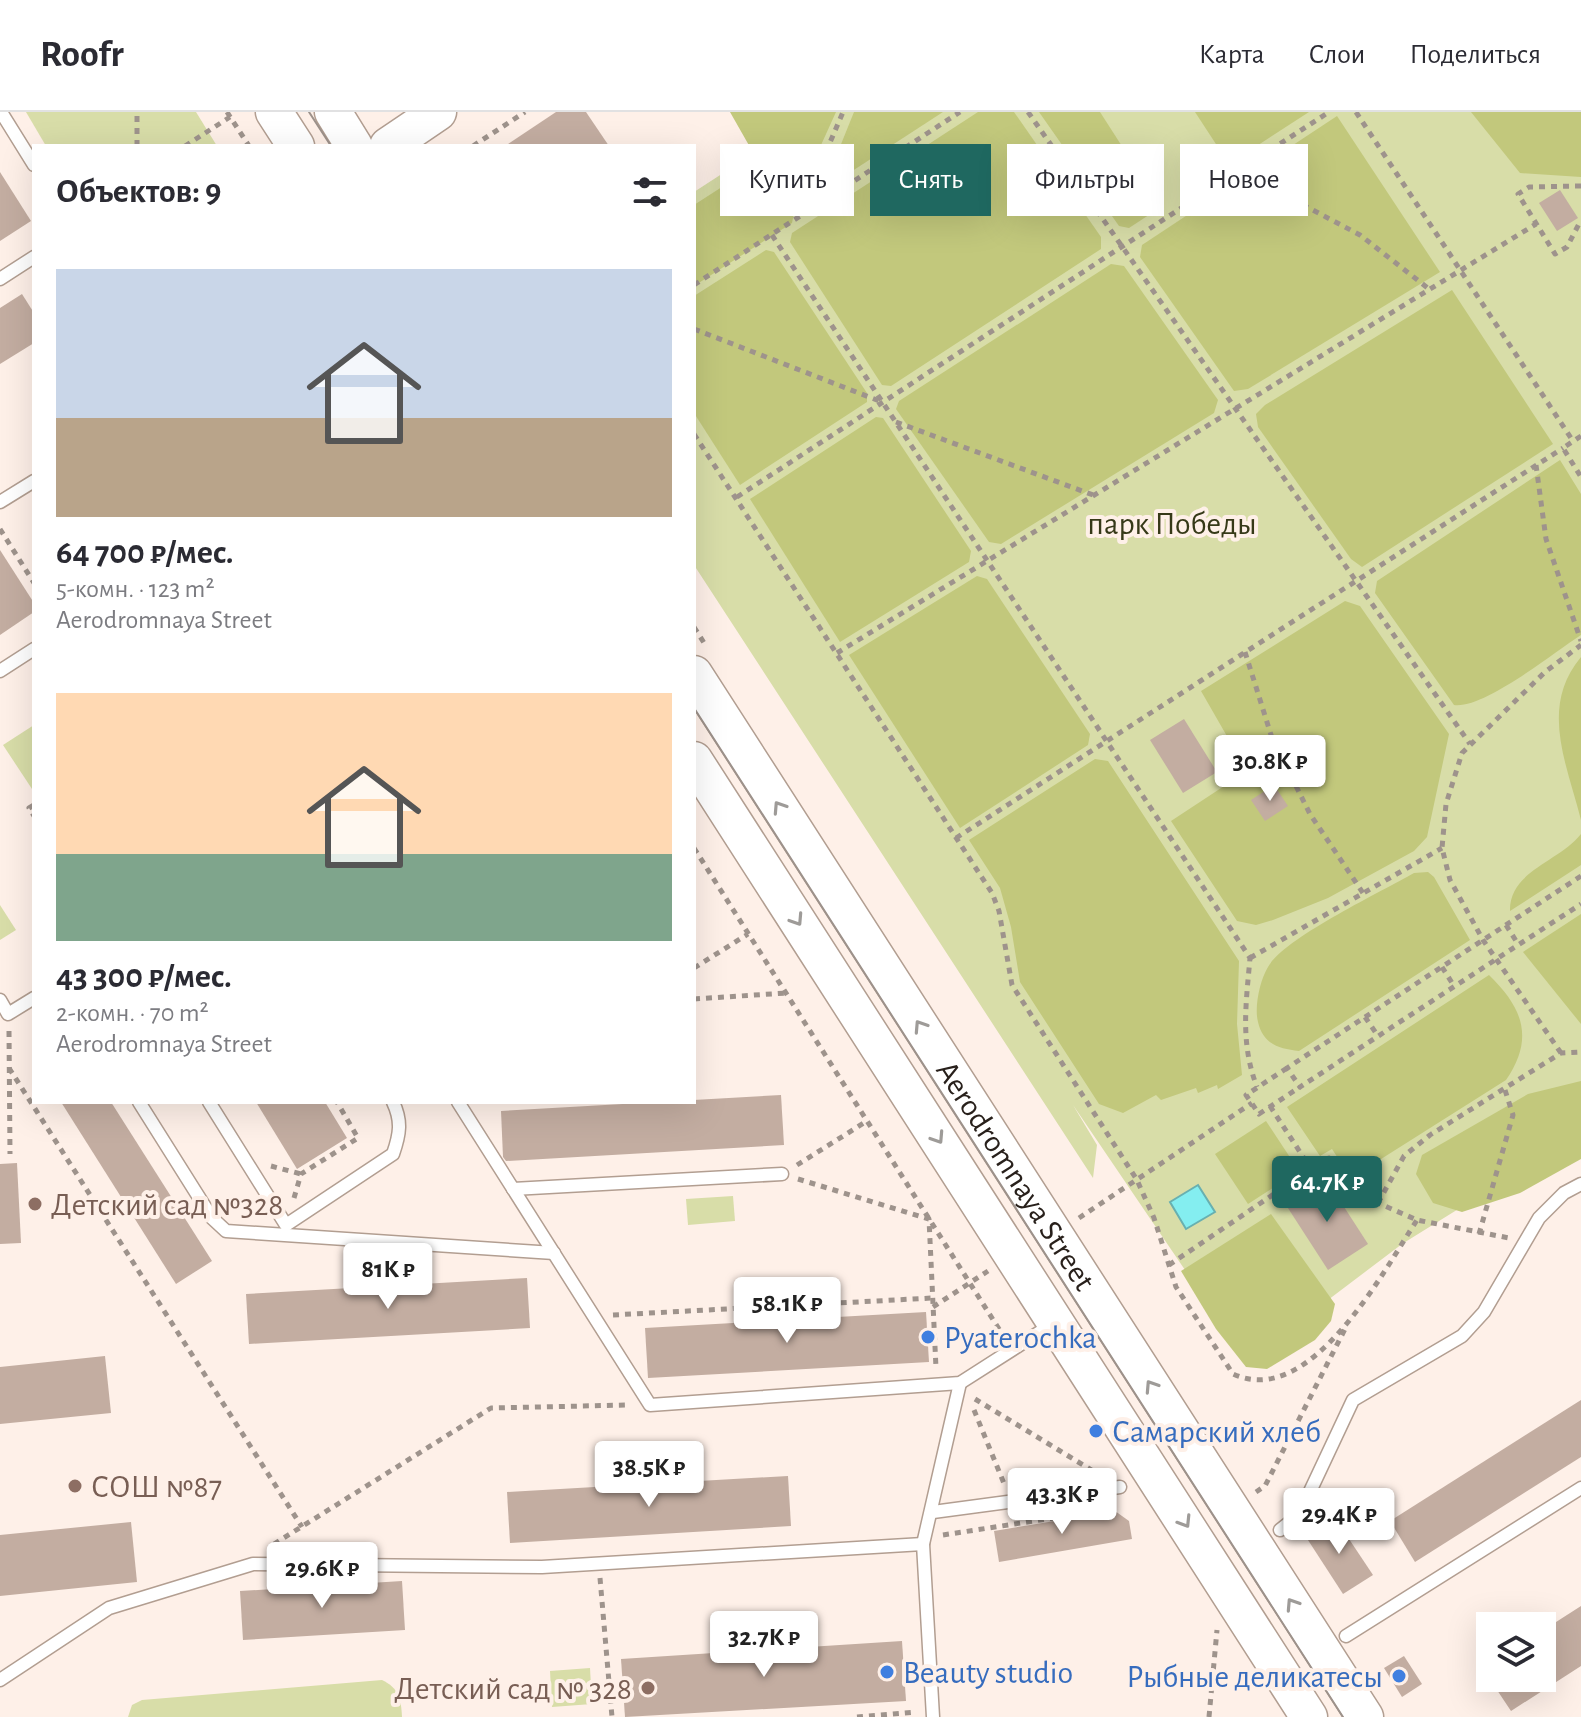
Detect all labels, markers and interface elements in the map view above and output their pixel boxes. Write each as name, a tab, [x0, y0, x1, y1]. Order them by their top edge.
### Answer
text: Roofr	[40, 36, 124, 74]
text: Карта	[1199, 41, 1265, 69]
text: Слои	[1309, 41, 1365, 69]
text: Поделиться	[1409, 41, 1541, 69]
chip: Купить	[720, 144, 854, 216]
chip: Снять	[870, 144, 991, 216]
chip: Фильтры	[1007, 144, 1164, 216]
chip: Новое	[1180, 144, 1308, 216]
icon: filters	[628, 170, 672, 214]
text: Объектов: 9	[56, 175, 221, 209]
icon: home	[292, 321, 436, 465]
park label: парк Победы	[1087, 508, 1257, 540]
text: 64 700 ₽/мес.	[56, 536, 234, 570]
text: 5-комн. · 123 m²	[56, 576, 215, 602]
text: Aerodromnaya Street	[56, 607, 272, 633]
pin: 30.8K ₽	[1196, 735, 1344, 803]
icon: home	[292, 745, 436, 889]
text: 30.8K ₽	[1233, 748, 1307, 774]
one-way arrow	[774, 801, 789, 816]
one-way arrow	[788, 911, 803, 926]
text: 43 300 ₽/мес.	[56, 960, 232, 994]
text: 2-комн. · 70 m²	[56, 1000, 209, 1026]
one-way arrow	[914, 1020, 929, 1035]
text: Aerodromnaya Street	[56, 1031, 272, 1057]
street label: Aerodromnaya Street	[930, 1055, 1101, 1296]
one-way arrow	[929, 1129, 944, 1144]
pin: 64.7K ₽	[1253, 1156, 1401, 1224]
text: 64.7K ₽	[1290, 1169, 1364, 1195]
place label: Детский сад №328	[51, 1189, 283, 1221]
marker: Детский сад №328	[26, 1195, 44, 1213]
pin: 81K ₽	[332, 1243, 444, 1311]
text: 81K ₽	[361, 1256, 415, 1282]
pin: 58.1K ₽	[713, 1277, 861, 1345]
text: 58.1K ₽	[752, 1290, 822, 1316]
place label: Pyaterochka	[944, 1322, 1097, 1354]
marker: Pyaterochka	[919, 1328, 937, 1346]
one-way arrow	[1145, 1380, 1160, 1395]
place label: Самарский хлеб	[1112, 1416, 1321, 1448]
marker: Самарский хлеб	[1087, 1422, 1105, 1440]
pin: 38.5K ₽	[575, 1441, 723, 1509]
text: 38.5K ₽	[613, 1454, 685, 1480]
pin: 43.3K ₽	[988, 1468, 1136, 1536]
place label: СОШ №87	[91, 1471, 222, 1503]
marker: СОШ №87	[66, 1477, 84, 1495]
text: 43.3K ₽	[1026, 1481, 1098, 1507]
pin: 29.4K ₽	[1265, 1488, 1413, 1556]
text: 29.4K ₽	[1301, 1501, 1377, 1527]
one-way arrow	[1176, 1513, 1191, 1527]
pin: 29.6K ₽	[248, 1542, 396, 1610]
text: 29.6K ₽	[285, 1555, 359, 1581]
one-way arrow	[1287, 1599, 1302, 1613]
pin: 32.7K ₽	[690, 1611, 838, 1679]
map controls	[1476, 1612, 1556, 1692]
button: layers	[1476, 1612, 1556, 1692]
text: 32.7K ₽	[728, 1624, 800, 1650]
place label: Beauty studio	[903, 1657, 1073, 1689]
place label: Рыбные деликатесы	[1126, 1661, 1383, 1693]
marker: Beauty studio	[878, 1663, 896, 1681]
marker: Рыбные деликатесы	[1390, 1667, 1408, 1685]
place label: Детский сад № 328	[394, 1673, 632, 1705]
marker: Детский сад № 328	[639, 1679, 657, 1697]

